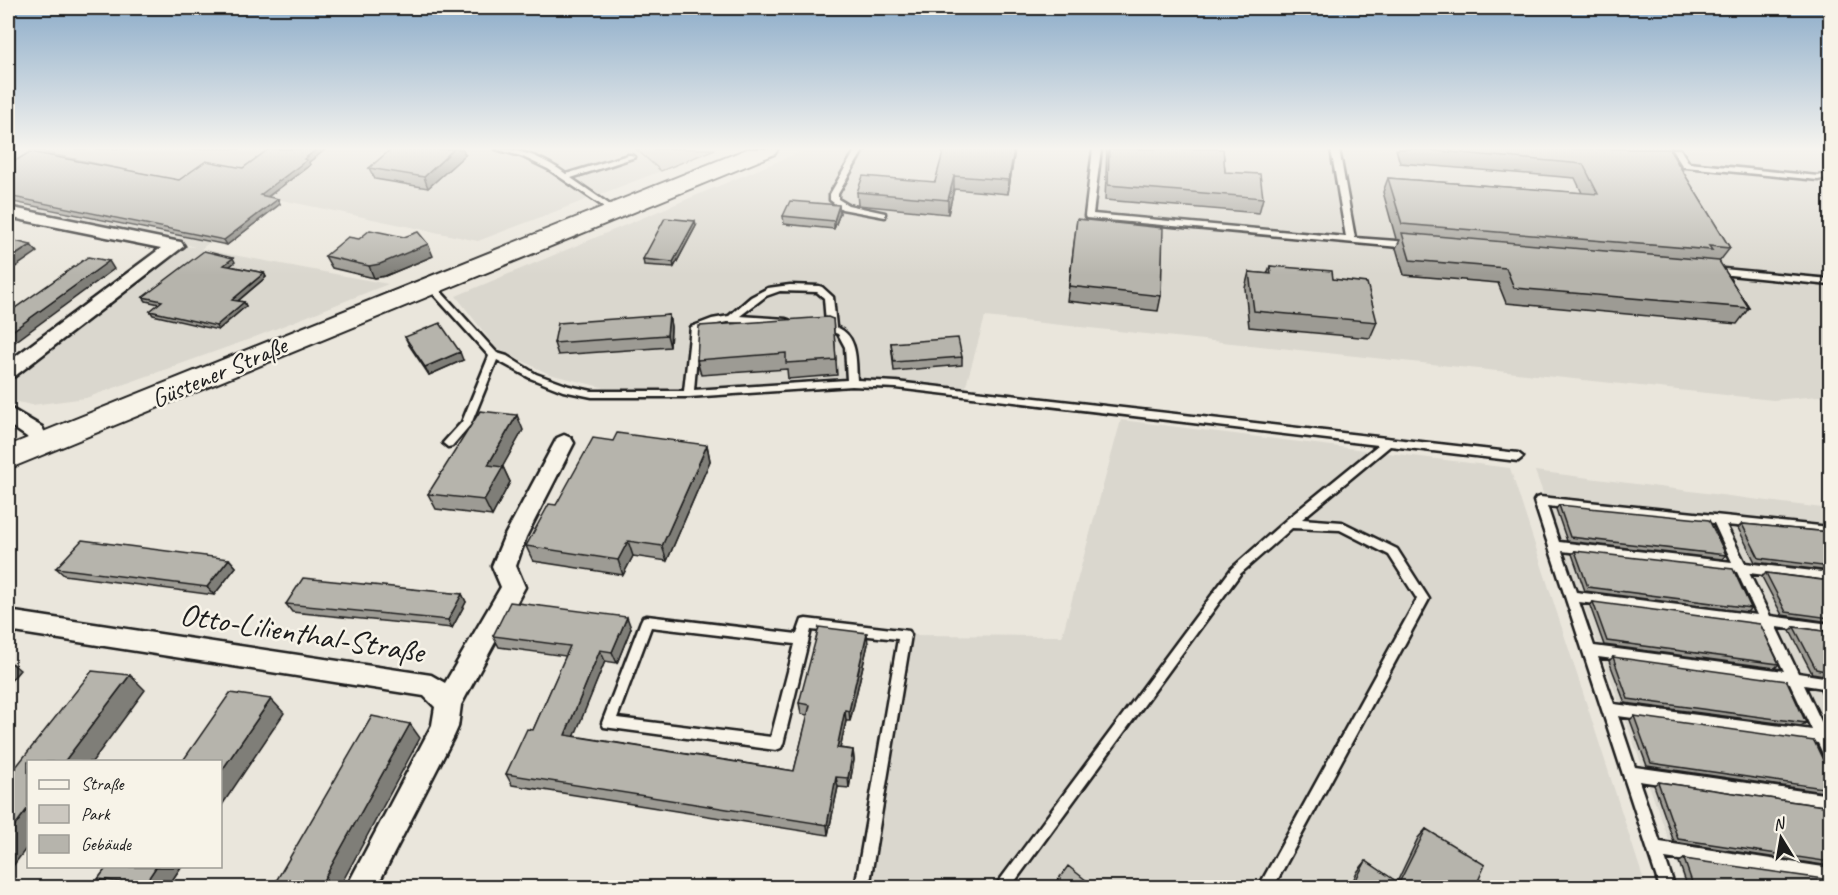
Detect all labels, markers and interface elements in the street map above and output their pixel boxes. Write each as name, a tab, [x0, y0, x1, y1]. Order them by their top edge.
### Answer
street label: Güstener Straße	[146, 328, 294, 415]
street label: Otto-Lilienthal-Straße	[177, 593, 429, 673]
legend	[27, 760, 222, 868]
text: Straße	[81, 773, 125, 795]
text: Park	[81, 803, 111, 825]
north arrow	[1751, 808, 1811, 868]
text: N	[1772, 813, 1788, 835]
text: Gebäude	[81, 833, 132, 855]

